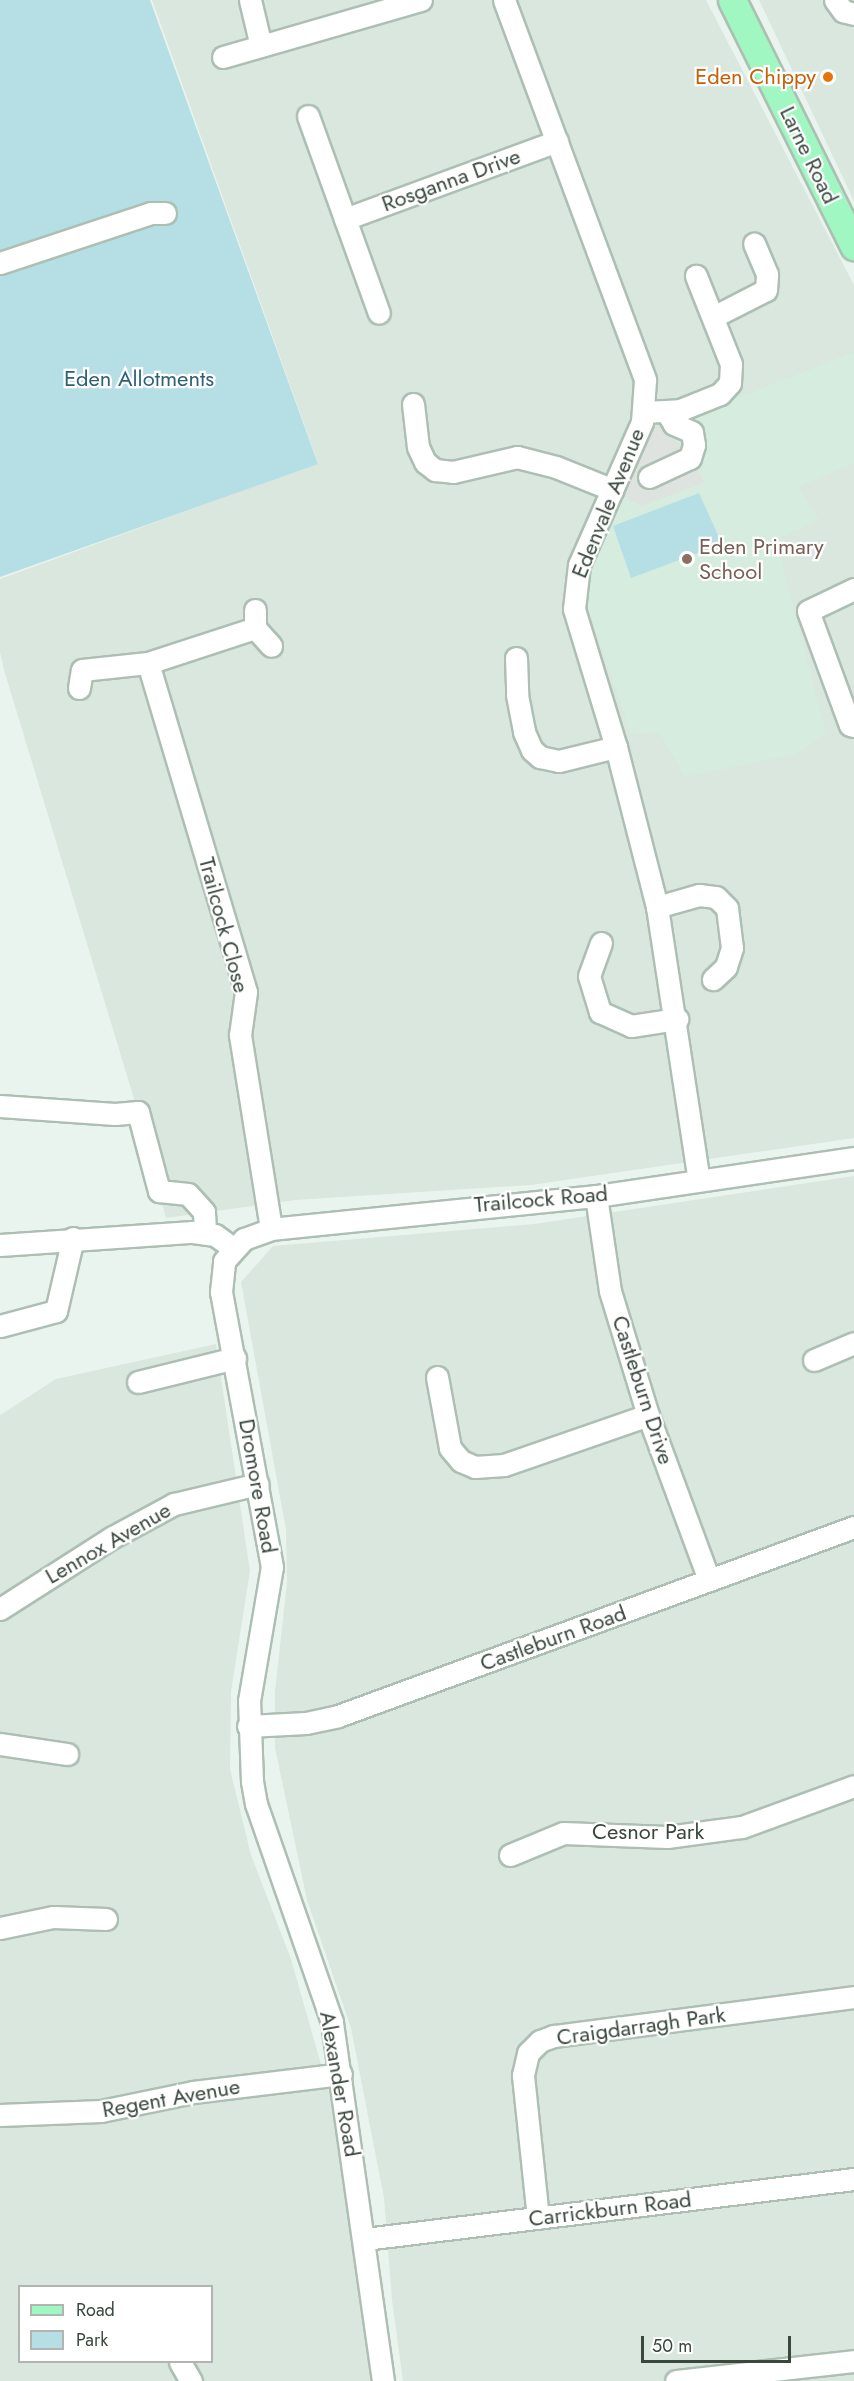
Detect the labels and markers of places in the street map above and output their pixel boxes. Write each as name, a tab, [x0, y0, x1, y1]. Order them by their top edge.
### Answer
place label: Eden Chippy	[695, 64, 816, 90]
marker: Eden Chippy	[821, 70, 835, 84]
place label: Eden Primary School	[699, 533, 824, 584]
marker: Eden Primary School	[680, 552, 694, 566]

